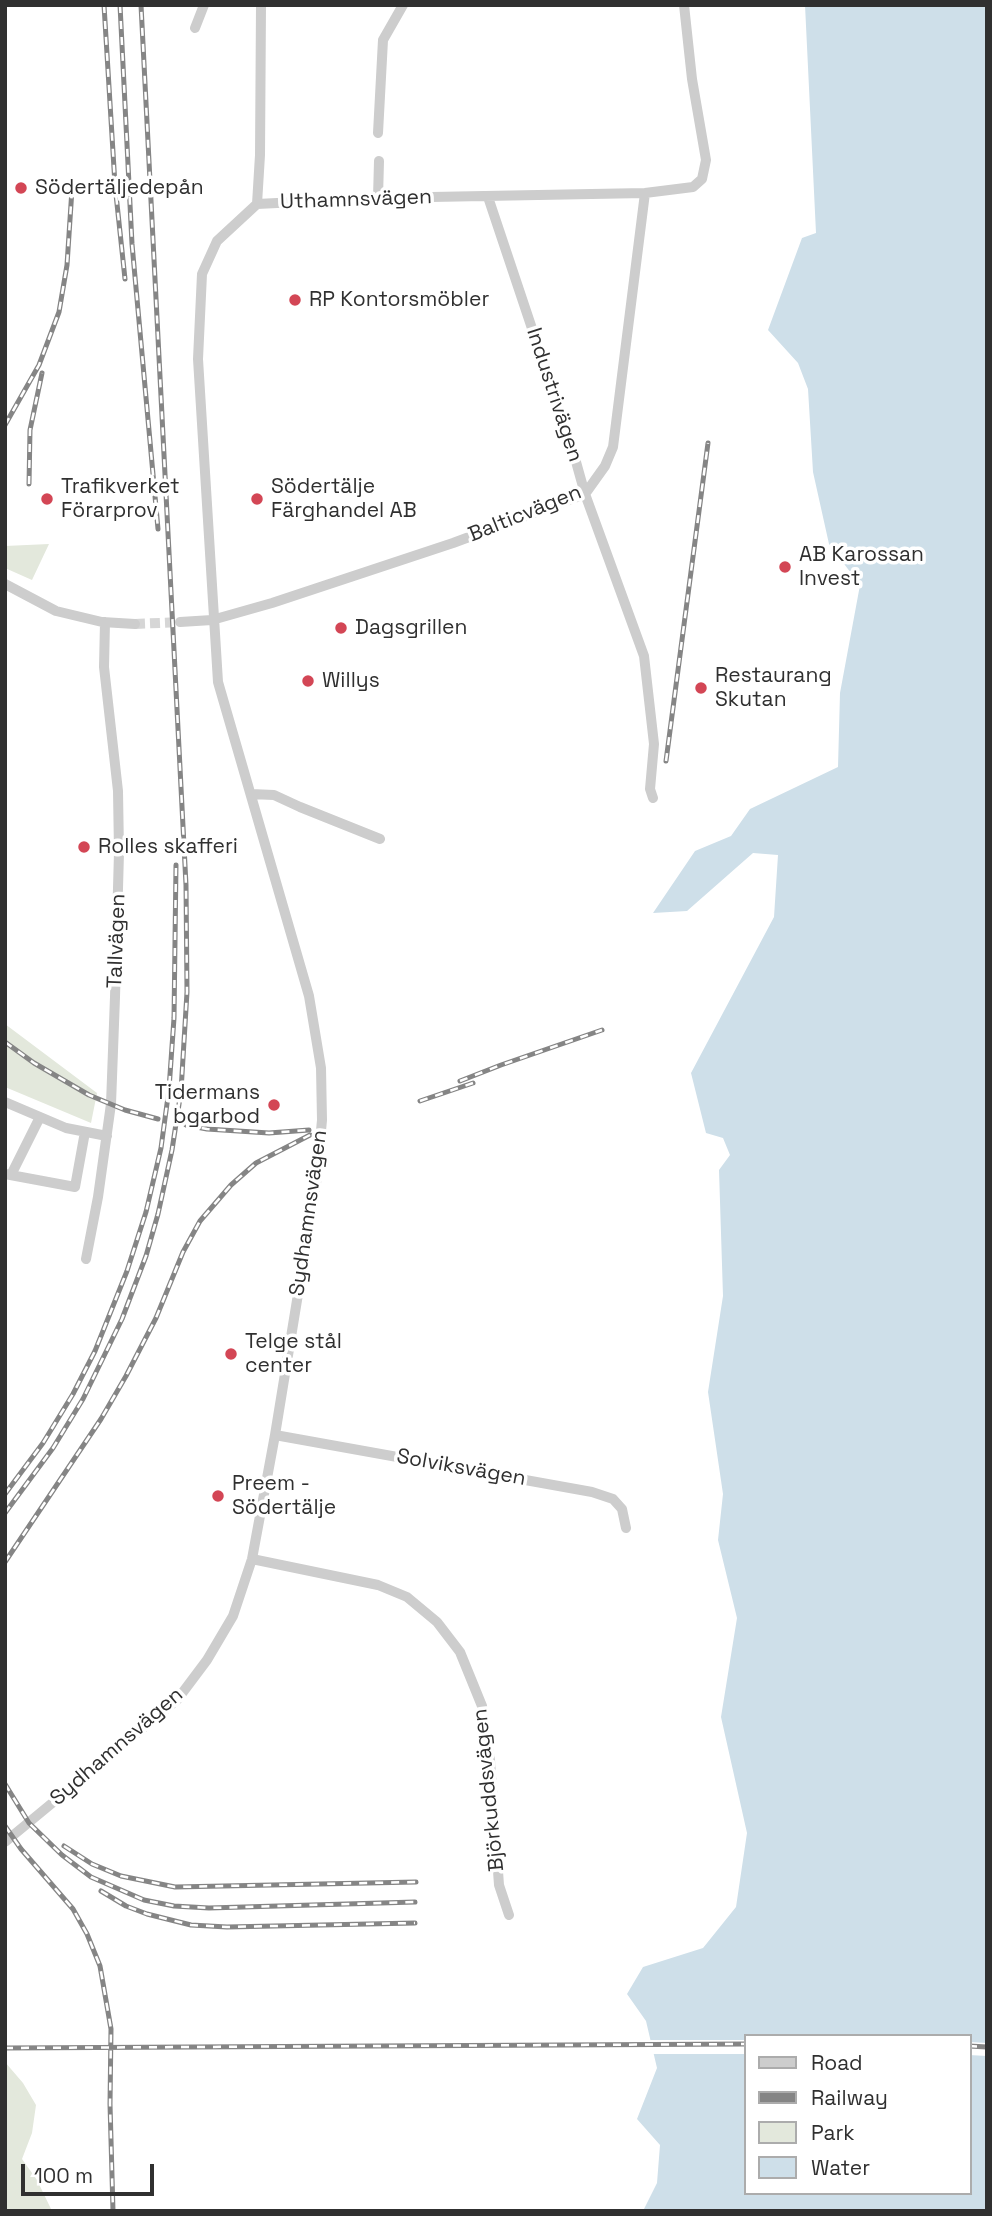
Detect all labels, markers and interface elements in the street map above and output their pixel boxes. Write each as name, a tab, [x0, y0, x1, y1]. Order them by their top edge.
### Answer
place label: Södertäljedepån	[35, 175, 204, 201]
marker: Södertäljedepån	[13, 180, 29, 196]
street label: Uthamnsvägen	[280, 185, 432, 215]
place label: RP Kontorsmöbler	[309, 287, 489, 313]
marker: RP Kontorsmöbler	[287, 292, 303, 308]
street label: Industrivägen	[520, 325, 588, 465]
place label: Trafikverket Förarprov	[61, 474, 180, 524]
place label: Södertälje Färghandel AB	[271, 474, 417, 524]
street label: Balticvägen	[465, 480, 585, 548]
marker: Trafikverket Förarprov	[39, 491, 55, 507]
marker: Södertälje Färghandel AB	[249, 491, 265, 507]
place label: AB Karossan Invest	[799, 542, 924, 592]
marker: AB Karossan Invest	[777, 559, 793, 575]
place label: Dagsgrillen	[355, 615, 467, 641]
marker: Dagsgrillen	[333, 620, 349, 636]
place label: Restaurang Skutan	[715, 663, 832, 713]
place label: Willys	[322, 668, 380, 694]
marker: Willys	[300, 673, 316, 689]
marker: Restaurang Skutan	[693, 680, 709, 696]
place label: Rolles skafferi	[98, 834, 238, 860]
marker: Rolles skafferi	[76, 839, 92, 855]
street label: Tallvägen	[103, 893, 131, 989]
place label: Tidermans bgarbod	[155, 1080, 260, 1130]
marker: Tidermans bgarbod	[266, 1097, 282, 1113]
street label: Sydhamnsvägen	[285, 1128, 333, 1298]
place label: Telge stål center	[245, 1329, 342, 1379]
marker: Telge stål center	[223, 1346, 239, 1362]
street label: Solviksvägen	[394, 1444, 528, 1492]
place label: Preem - Södertälje	[232, 1471, 336, 1521]
marker: Preem - Södertälje	[210, 1488, 226, 1504]
street label: Sydhamnsvägen	[46, 1683, 188, 1811]
street label: Björkuddsvägen	[468, 1707, 510, 1873]
legend	[744, 2034, 971, 2195]
text: Road	[811, 2049, 863, 2076]
text: Railway	[811, 2084, 888, 2111]
text: Park	[811, 2119, 855, 2146]
scale bar	[24, 2150, 158, 2194]
text: Water	[811, 2154, 870, 2181]
text: 100 m	[34, 2162, 93, 2189]

